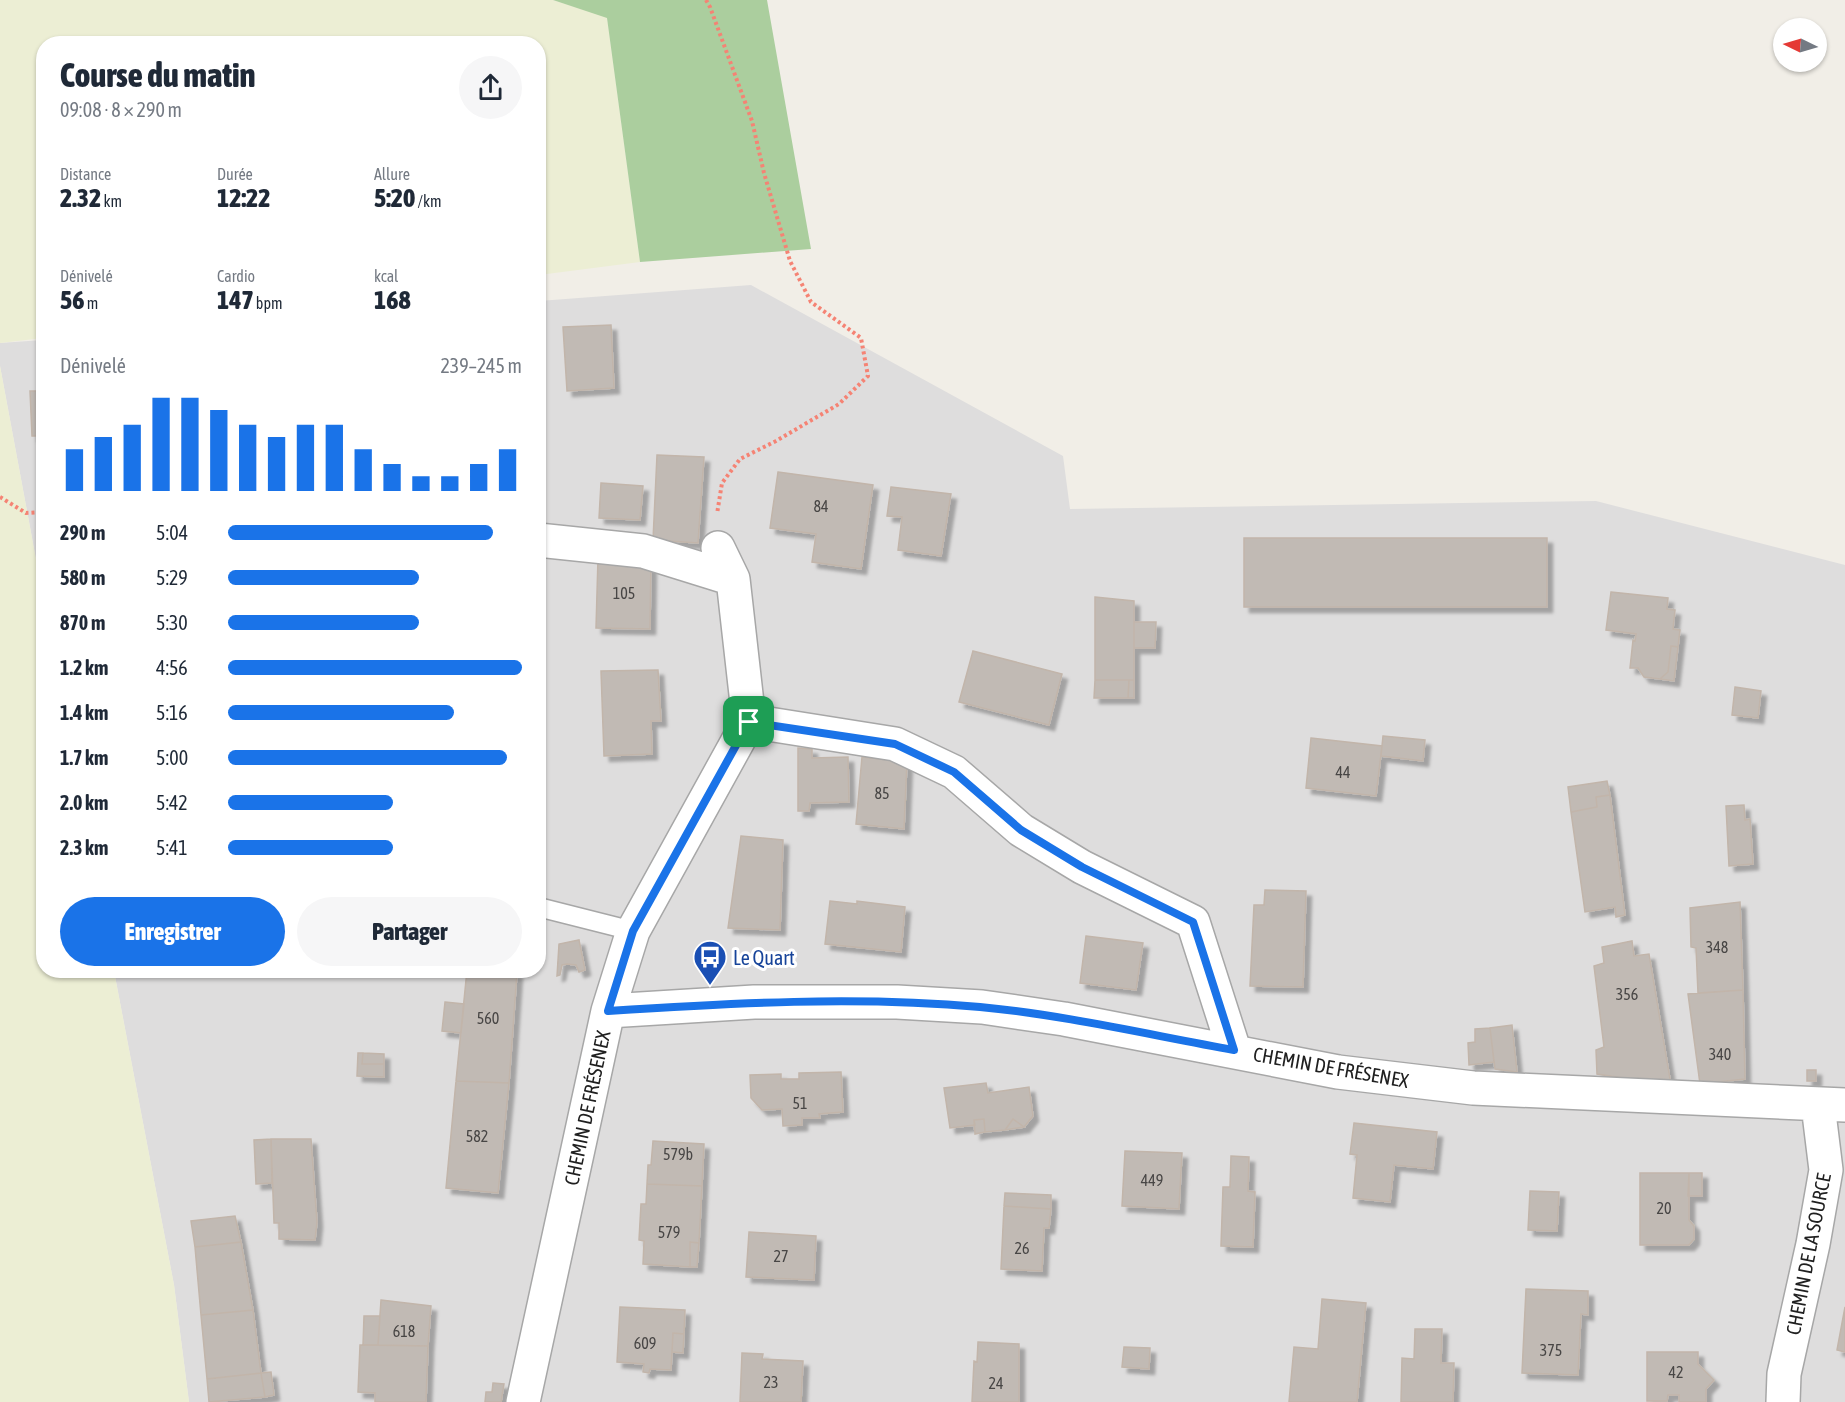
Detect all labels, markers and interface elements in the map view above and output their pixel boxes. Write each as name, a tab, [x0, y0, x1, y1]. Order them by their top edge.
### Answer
north arrow	[1773, 18, 1827, 72]
map controls	[1773, 18, 1827, 72]
text: Course du matin	[60, 56, 256, 94]
button: share	[459, 56, 522, 119]
text: 09:08 · 8 × 290 m	[60, 98, 182, 121]
text: Distance	[60, 165, 111, 183]
text: Durée	[217, 165, 253, 183]
text: Allure	[374, 165, 410, 183]
text: 2.32	[60, 183, 101, 213]
text: 12:22	[217, 183, 271, 213]
text: 5:20	[374, 183, 415, 213]
text: km	[101, 192, 122, 210]
text: /km	[415, 192, 441, 210]
text: Dénivelé	[60, 267, 113, 285]
text: Cardio	[217, 267, 255, 285]
text: kcal	[374, 267, 398, 285]
text: 56	[60, 285, 84, 315]
text: 147	[217, 285, 254, 315]
text: 168	[374, 285, 411, 315]
text: m	[84, 294, 98, 312]
text: bpm	[254, 294, 283, 312]
text: Dénivelé	[60, 354, 126, 377]
text: 239–245 m	[440, 354, 522, 377]
house number: 84	[813, 497, 829, 515]
text: 290 m	[60, 521, 105, 544]
text: 5:04	[156, 521, 188, 544]
text: 580 m	[60, 566, 105, 589]
text: 5:29	[156, 566, 188, 589]
house number: 105	[613, 584, 635, 602]
text: 870 m	[60, 611, 105, 634]
text: 5:30	[156, 611, 188, 634]
text: 1.2 km	[60, 656, 108, 679]
text: 4:56	[156, 656, 188, 679]
pin	[723, 696, 774, 747]
text: 1.4 km	[60, 701, 108, 724]
text: 5:16	[156, 701, 188, 724]
icon: arrive	[732, 705, 765, 738]
text: 1.7 km	[60, 746, 108, 769]
text: 5:00	[156, 746, 188, 769]
house number: 44	[1335, 763, 1351, 781]
house number: 85	[874, 784, 890, 802]
text: 2.0 km	[60, 791, 108, 814]
text: 5:42	[156, 791, 188, 814]
text: 2.3 km	[60, 836, 108, 859]
text: 5:41	[156, 836, 188, 859]
button: Enregistrer	[60, 897, 285, 966]
button: Partager	[297, 897, 522, 966]
house number: 348	[1706, 938, 1728, 956]
bus stop icon: Le Quart	[692, 939, 728, 986]
place label: Le Quart	[733, 946, 795, 969]
house number: 356	[1616, 985, 1638, 1003]
house number: 560	[477, 1009, 499, 1027]
street label: CHEMIN DE FRÉSENEX	[559, 1029, 615, 1187]
street label: CHEMIN DE FRÉSENEX	[1251, 1042, 1411, 1092]
house number: 340	[1709, 1045, 1731, 1063]
house number: 51	[792, 1094, 808, 1112]
house number: 582	[466, 1127, 488, 1145]
house number: 579b	[663, 1145, 693, 1163]
house number: 449	[1141, 1171, 1163, 1189]
street label: CHEMIN DE LA SOURCE	[1781, 1171, 1835, 1337]
house number: 20	[1656, 1199, 1672, 1217]
house number: 579	[658, 1223, 680, 1241]
house number: 26	[1014, 1239, 1030, 1257]
house number: 27	[773, 1247, 789, 1265]
house number: 618	[393, 1322, 415, 1340]
house number: 609	[634, 1334, 656, 1352]
house number: 375	[1540, 1341, 1562, 1359]
house number: 42	[1668, 1363, 1684, 1381]
house number: 23	[763, 1373, 779, 1391]
house number: 24	[988, 1374, 1004, 1392]

